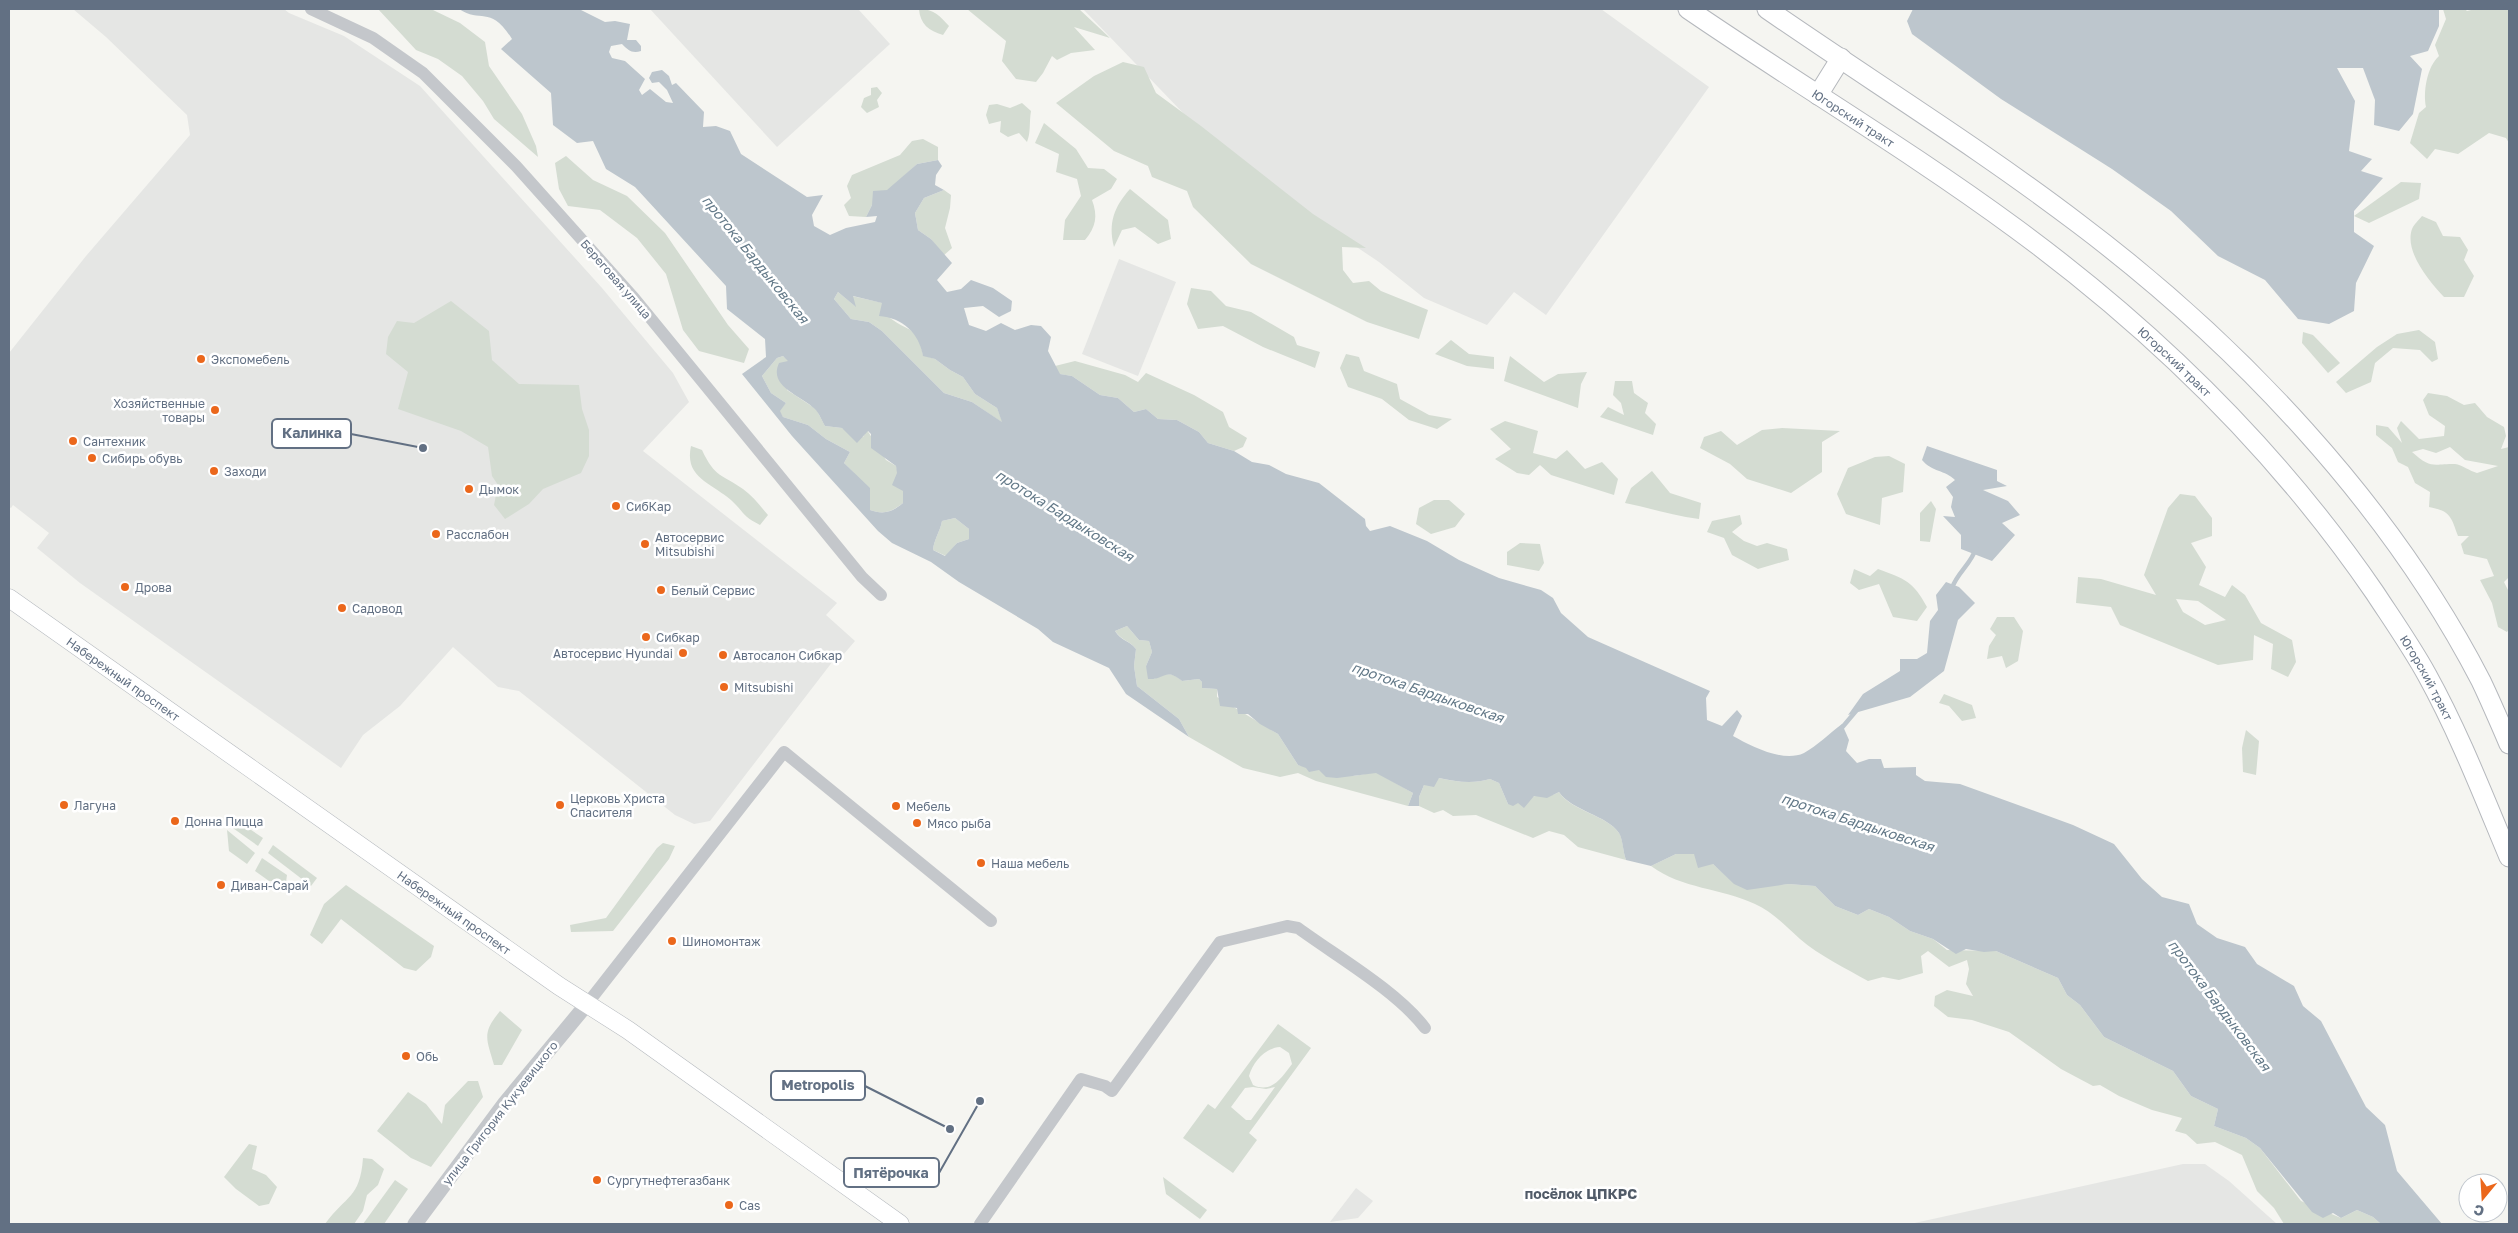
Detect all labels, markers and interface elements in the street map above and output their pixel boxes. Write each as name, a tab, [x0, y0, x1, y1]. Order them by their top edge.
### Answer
street label: Югорский тракт	[1809, 86, 1898, 150]
water label: протока Бардыковская	[699, 192, 813, 327]
street label: Береговая улица	[577, 236, 655, 322]
street label: Югорский тракт	[2135, 323, 2215, 400]
place label: Экспомебель	[211, 352, 290, 367]
marker: Экспомебель	[195, 353, 207, 365]
place label: Хозяйственные товары	[113, 396, 205, 425]
marker: Хозяйственные товары	[209, 404, 221, 416]
callout: Калинка	[272, 419, 351, 448]
text: Калинка	[282, 424, 342, 441]
place label: Сантехник	[83, 434, 146, 449]
marker: Сантехник	[67, 435, 79, 447]
place label: Сибирь обувь	[102, 451, 183, 466]
marker: Сибирь обувь	[86, 452, 98, 464]
place label: Заходи	[224, 464, 266, 479]
marker: Заходи	[208, 465, 220, 477]
water label: протока Бардыковская	[993, 466, 1138, 565]
place label: Дымок	[479, 482, 519, 497]
marker: Дымок	[463, 483, 475, 495]
place label: СибКар	[626, 499, 671, 514]
marker: СибКар	[610, 500, 622, 512]
place label: Расслабон	[446, 527, 509, 542]
marker: Расслабон	[430, 528, 442, 540]
place label: Автосервис Mitsubishi	[655, 530, 725, 559]
marker: Автосервис Mitsubishi	[639, 538, 651, 550]
place label: Дрова	[135, 580, 172, 595]
marker: Дрова	[119, 581, 131, 593]
place label: Белый Сервис	[671, 583, 756, 598]
marker: Белый Сервис	[655, 584, 667, 596]
place label: Садовод	[352, 601, 403, 616]
marker: Садовод	[336, 602, 348, 614]
place label: Сибкар	[656, 630, 700, 645]
marker: Сибкар	[640, 631, 652, 643]
street label: Югорский тракт	[2397, 632, 2457, 723]
street label: Набережный проспект	[64, 634, 183, 724]
place label: Автосервис Hyundai	[553, 646, 673, 661]
marker: Автосервис Hyundai	[677, 647, 689, 659]
place label: Автосалон Сибкар	[733, 648, 842, 663]
marker: Автосалон Сибкар	[717, 649, 729, 661]
water label: протока Бардыковская	[1350, 658, 1507, 726]
place label: Mitsubishi	[734, 680, 794, 695]
marker: Mitsubishi	[718, 681, 730, 693]
water label: протока Бардыковская	[1779, 789, 1937, 855]
place label: Церковь Христа Спасителя	[570, 791, 665, 820]
place label: Лагуна	[74, 798, 116, 813]
marker: Лагуна	[58, 799, 70, 811]
marker: Церковь Христа Спасителя	[554, 799, 566, 811]
place label: Мебель	[906, 799, 951, 814]
marker: Мебель	[890, 800, 902, 812]
place label: Донна Пицца	[185, 814, 263, 829]
marker: Донна Пицца	[169, 815, 181, 827]
place label: Мясо рыба	[927, 816, 991, 831]
marker: Мясо рыба	[911, 817, 923, 829]
place label: Наша мебель	[991, 856, 1069, 871]
marker: Наша мебель	[975, 857, 987, 869]
street label: Набережный проспект	[395, 867, 514, 957]
place label: Диван-Сарай	[231, 878, 309, 893]
marker: Диван-Сарай	[215, 879, 227, 891]
place label: Шиномонтаж	[682, 934, 761, 949]
marker: Шиномонтаж	[666, 935, 678, 947]
water label: протока Бардыковская	[2165, 936, 2275, 1075]
street label: улица Григория Кукуевицкого	[439, 1038, 561, 1188]
place label: Обь	[416, 1049, 438, 1064]
marker: Обь	[400, 1050, 412, 1062]
callout: Metropolis	[771, 1071, 865, 1100]
text: Metropolis	[781, 1076, 855, 1093]
callout: Пятёрочка	[844, 1158, 939, 1187]
text: Пятёрочка	[853, 1164, 929, 1181]
place label: Сургутнефтегазбанк	[607, 1173, 730, 1188]
north arrow	[2458, 1173, 2508, 1223]
marker: Сургутнефтегазбанк	[591, 1174, 603, 1186]
district label: посёлок ЦПКРС	[1525, 1185, 1637, 1202]
place label: Cas	[739, 1198, 760, 1213]
marker: Cas	[723, 1199, 735, 1211]
text: С	[2471, 1201, 2486, 1220]

